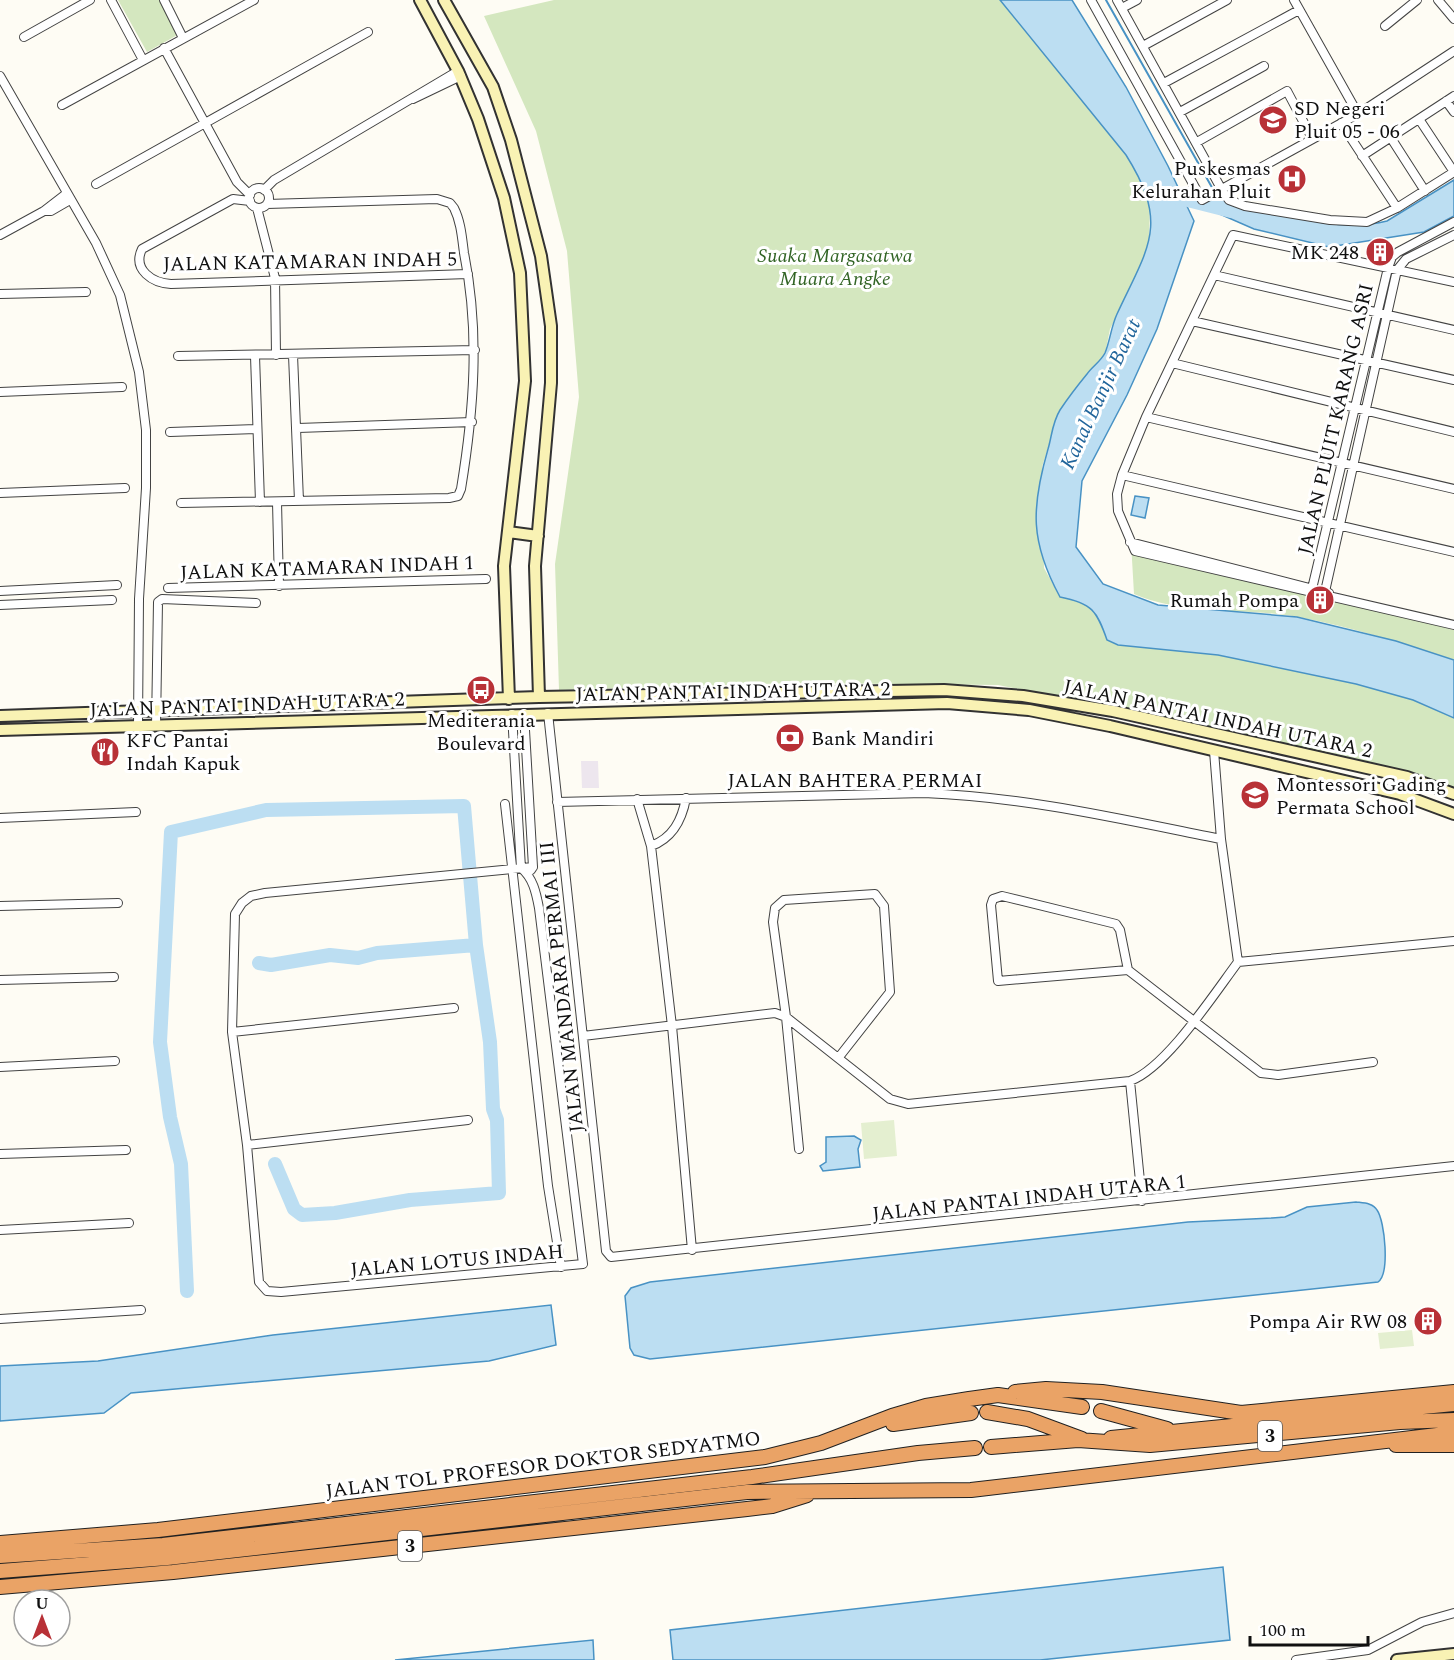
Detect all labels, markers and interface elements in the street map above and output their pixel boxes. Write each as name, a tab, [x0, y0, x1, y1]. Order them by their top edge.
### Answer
place label: SD Negeri Pluit 05 - 06	[1294, 94, 1400, 147]
school or university icon: SD Negeri Pluit 05 - 06	[1257, 104, 1289, 136]
place label: Puskesmas Kelurahan Pluit	[1131, 154, 1271, 207]
hospital icon: Puskesmas Kelurahan Pluit	[1276, 163, 1308, 195]
building icon: MK 248	[1364, 236, 1396, 268]
place label: MK 248	[1290, 238, 1359, 268]
park label: Suaka Margasatwa Muara Angke	[757, 241, 913, 294]
street label: JALAN KATAMARAN INDAH 5	[163, 244, 457, 280]
street label: JALAN PLUIT KARANG ASRI	[1290, 281, 1382, 558]
water label: Kanal Banjir Barat	[1052, 313, 1150, 475]
street label: JALAN KATAMARAN INDAH 1	[179, 548, 475, 588]
building icon: Rumah Pompa	[1304, 584, 1336, 616]
place label: Rumah Pompa	[1170, 586, 1299, 616]
street label: JALAN PANTAI INDAH UTARA 2	[1061, 672, 1375, 766]
bus stop icon: Mediterania Boulevard	[465, 674, 497, 706]
street label: JALAN PANTAI INDAH UTARA 2	[575, 674, 891, 710]
street label: JALAN PANTAI INDAH UTARA 2	[89, 685, 405, 725]
place label: Mediterania Boulevard	[427, 706, 535, 759]
bank icon: Bank Mandiri	[774, 722, 806, 754]
place label: Bank Mandiri	[811, 724, 934, 754]
place label: KFC Pantai Indah Kapuk	[126, 726, 240, 779]
restaurant icon: KFC Pantai Indah Kapuk	[89, 736, 121, 768]
street label: JALAN BAHTERA PERMAI	[728, 766, 982, 796]
place label: Montessori Gading Permata School	[1276, 770, 1447, 823]
school or university icon: Montessori Gading Permata School	[1239, 779, 1271, 811]
street label: JALAN MANDARA PERMAI III	[532, 840, 592, 1134]
street label: JALAN PANTAI INDAH UTARA 1	[871, 1167, 1187, 1229]
street label: JALAN LOTUS INDAH	[349, 1237, 565, 1285]
building icon: Pompa Air RW 08	[1412, 1305, 1444, 1337]
place label: Pompa Air RW 08	[1249, 1307, 1407, 1337]
road number: 3	[1258, 1421, 1282, 1451]
street label: JALAN TOL PROFESOR DOKTOR SEDYATMO	[324, 1423, 762, 1507]
road number: 3	[398, 1531, 422, 1561]
north arrow	[12, 1588, 72, 1648]
text: U	[35, 1592, 49, 1616]
scale bar	[1250, 1609, 1368, 1647]
text: 100 m	[1259, 1617, 1306, 1644]

